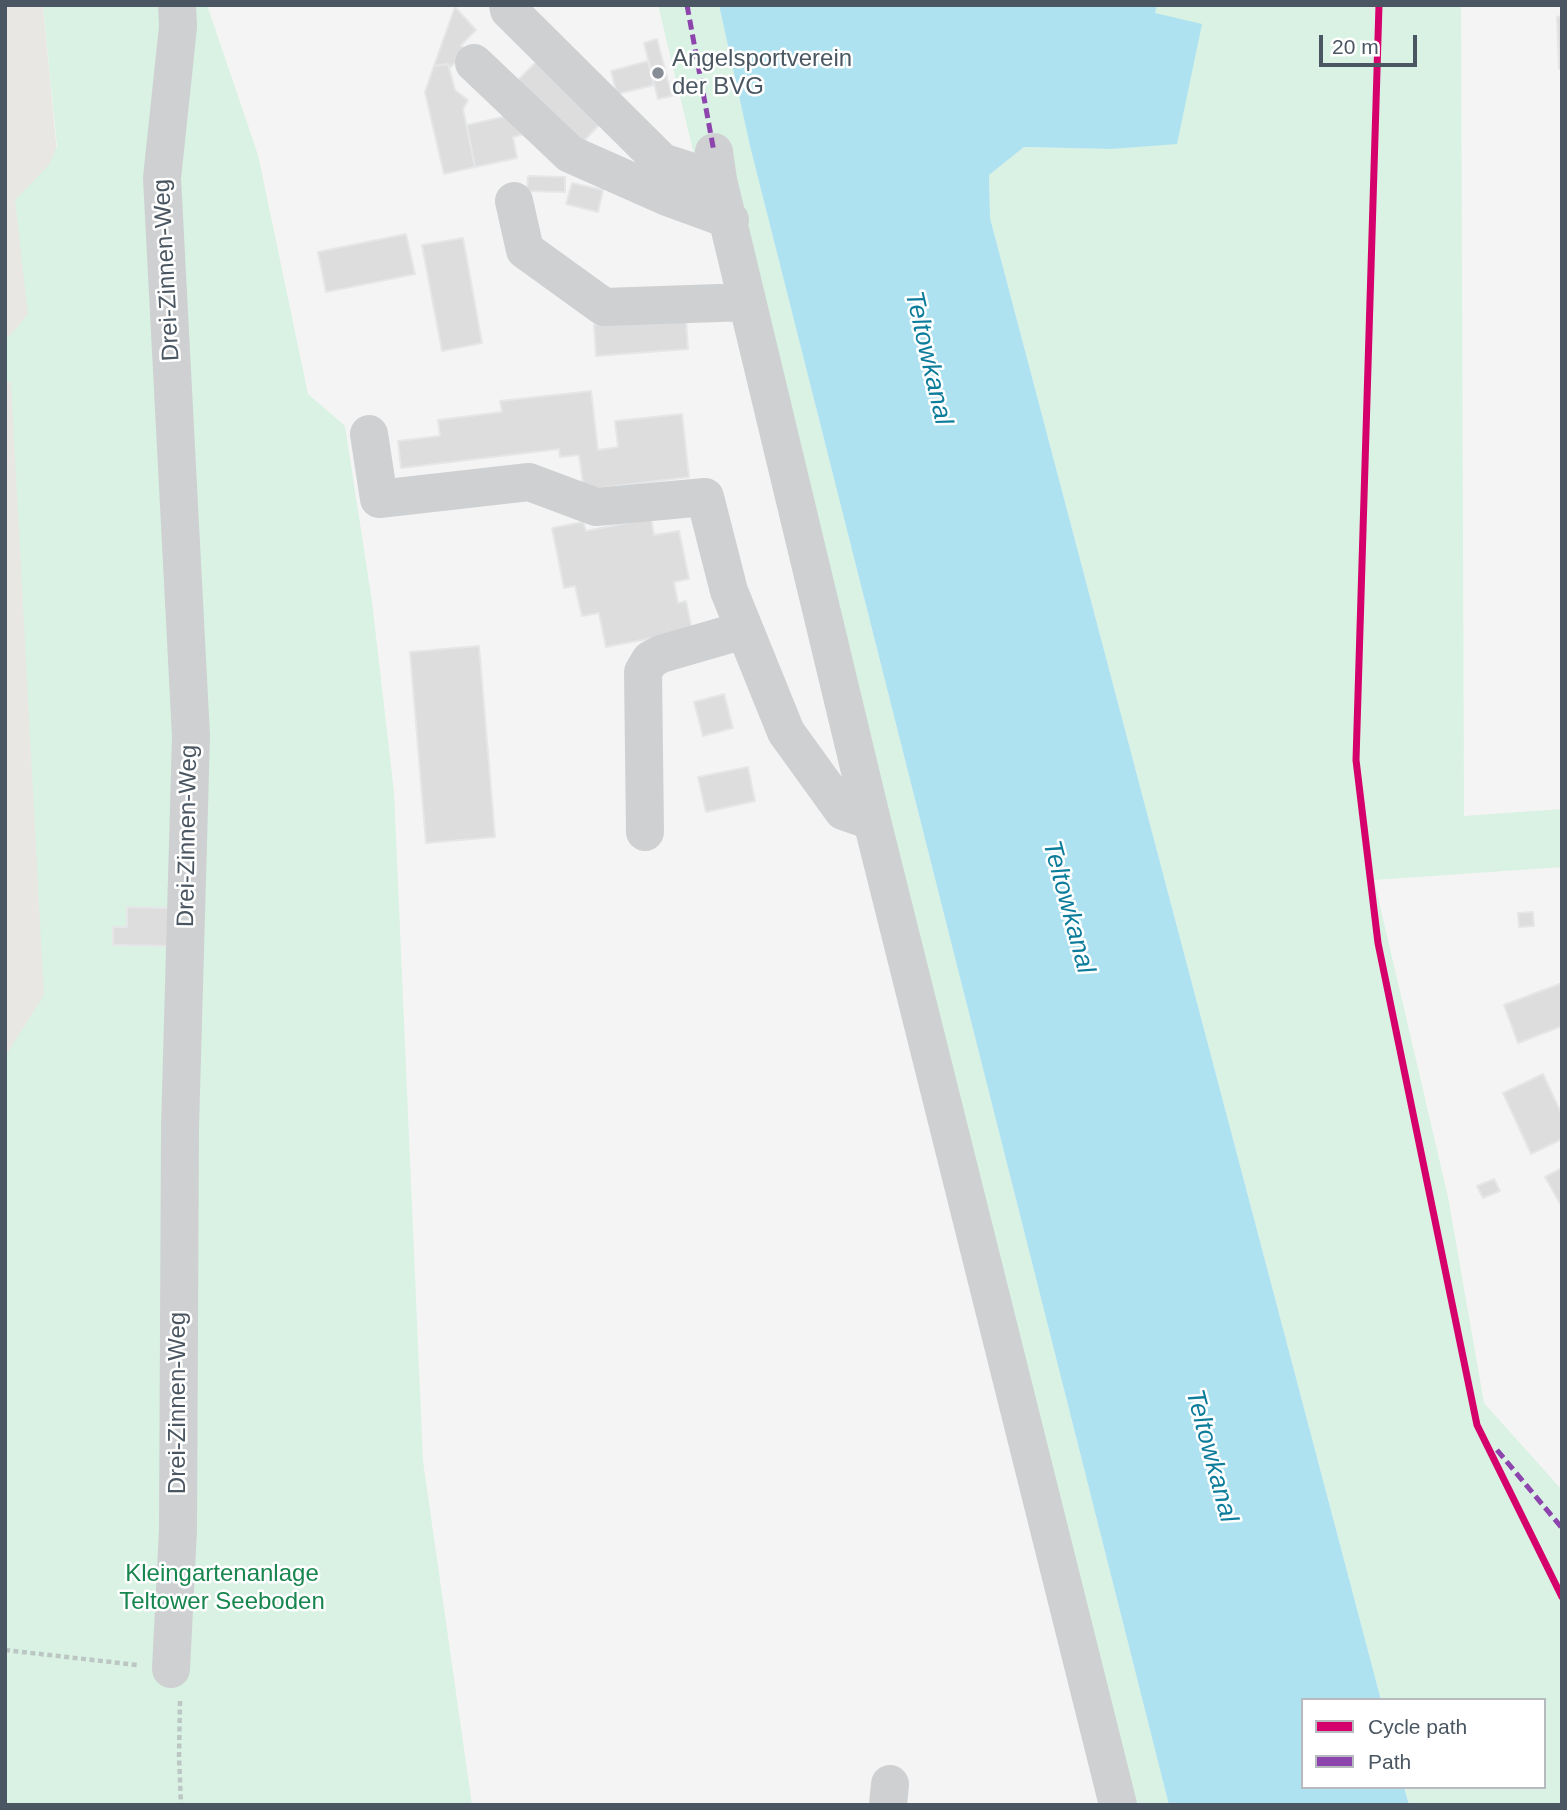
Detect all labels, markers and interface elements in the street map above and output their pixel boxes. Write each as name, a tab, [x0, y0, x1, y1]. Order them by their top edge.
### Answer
scale bar	[1322, 21, 1420, 65]
text: 20 m	[1332, 35, 1379, 58]
place label: Angelsportverein der BVG	[672, 45, 852, 101]
marker: Angelsportverein der BVG	[650, 65, 666, 81]
street label: Drei-Zinnen-Weg	[148, 178, 186, 362]
water label: Teltowkanal	[897, 288, 959, 428]
street label: Drei-Zinnen-Weg	[172, 745, 204, 927]
water label: Teltowkanal	[1035, 837, 1101, 977]
street label: Drei-Zinnen-Weg	[164, 1312, 192, 1494]
water label: Teltowkanal	[1178, 1386, 1244, 1526]
park label: Kleingartenanlage Teltower Seeboden	[119, 1560, 325, 1616]
legend	[1301, 1698, 1546, 1789]
text: Cycle path	[1368, 1715, 1467, 1738]
text: Path	[1368, 1750, 1411, 1773]

